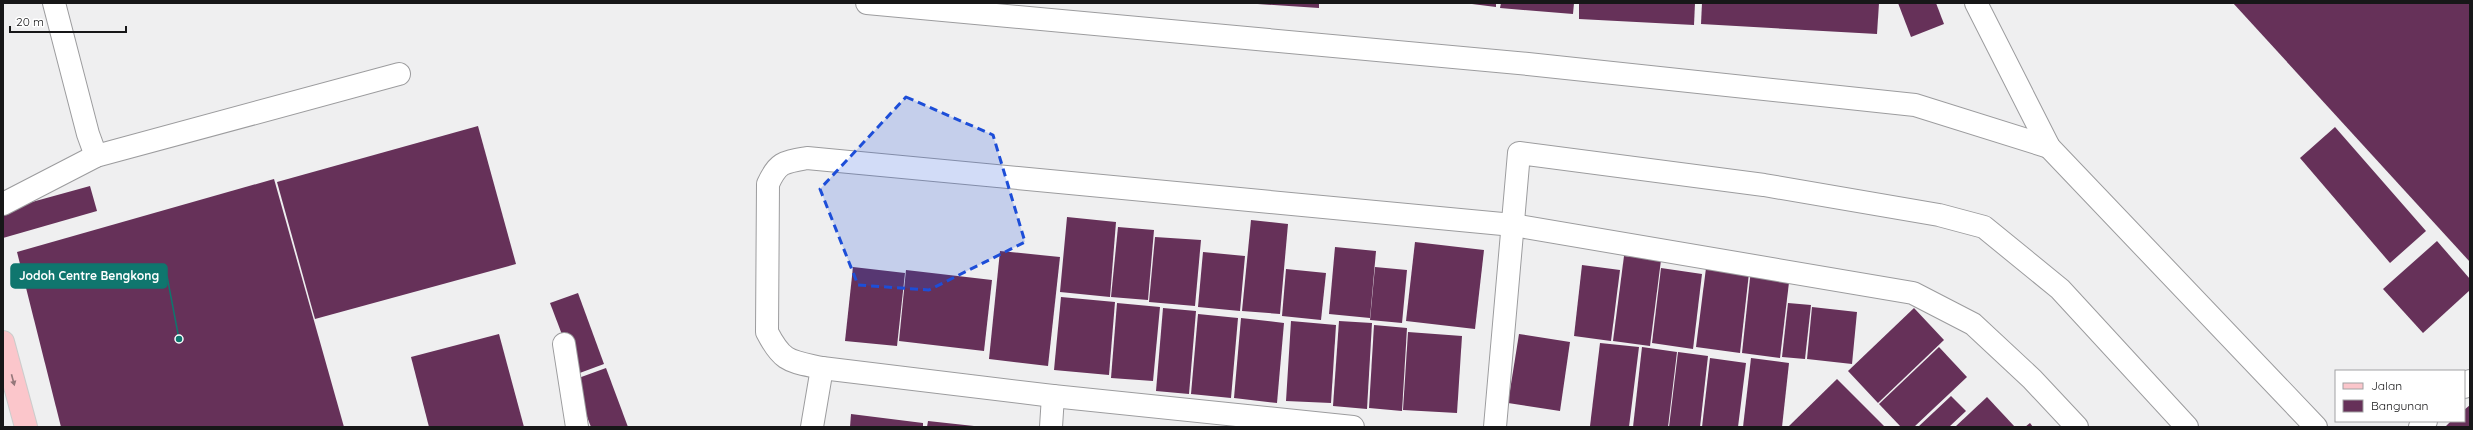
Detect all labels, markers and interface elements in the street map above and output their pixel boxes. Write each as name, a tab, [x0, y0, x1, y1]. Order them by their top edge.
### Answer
scale bar	[10, 8, 126, 34]
text: 20 m	[16, 14, 44, 29]
callout: Jodoh Centre Bengkong	[11, 264, 167, 288]
text: Jodoh Centre Bengkong	[19, 268, 159, 283]
legend	[2335, 370, 2465, 422]
one-way arrow	[10, 374, 16, 386]
text: Jalan	[2371, 378, 2402, 393]
text: Bangunan	[2371, 398, 2428, 413]

